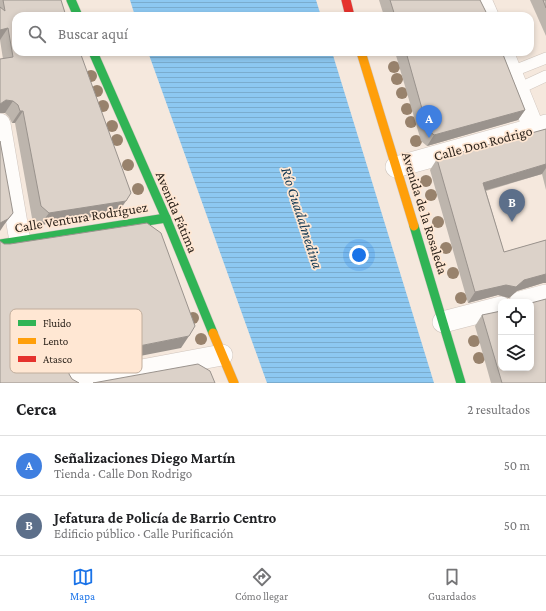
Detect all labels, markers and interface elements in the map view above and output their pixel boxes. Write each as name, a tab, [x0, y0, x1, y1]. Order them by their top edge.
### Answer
search box	[12, 12, 534, 56]
icon: search	[26, 23, 48, 45]
text: Buscar aquí	[58, 26, 128, 42]
pin: A	[416, 105, 442, 138]
street label: Calle Don Rodrigo	[432, 122, 534, 164]
street label: Avenida de la Rosaleda	[399, 150, 451, 277]
water label: Río Guadalmedina	[278, 165, 326, 271]
street label: Avenida Fátima	[153, 169, 202, 256]
pin: B	[499, 189, 525, 222]
street label: Calle Ventura Rodríguez	[13, 199, 149, 235]
your location	[349, 245, 369, 265]
map controls	[498, 299, 534, 371]
button: locate	[498, 299, 534, 335]
legend	[10, 309, 142, 373]
text: Fluido	[43, 317, 72, 329]
text: Lento	[43, 335, 69, 347]
button: layers	[498, 335, 534, 371]
text: Atasco	[43, 353, 73, 365]
text: Cerca	[16, 400, 56, 419]
text: 2 resultados	[467, 402, 530, 417]
text: Señalizaciones Diego Martín	[54, 450, 235, 466]
text: A	[25, 458, 33, 473]
text: 50 m	[504, 458, 530, 473]
text: Tienda · Calle Don Rodrigo	[54, 466, 192, 481]
text: Jefatura de Policía de Barrio Centro	[54, 510, 276, 526]
text: B	[25, 518, 33, 533]
text: 50 m	[504, 518, 530, 533]
text: Edificio público · Calle Purificación	[54, 526, 234, 541]
tab: Mapa	[70, 566, 95, 602]
tab: Cómo llegar	[235, 566, 288, 602]
tab: Guardados	[428, 566, 476, 602]

